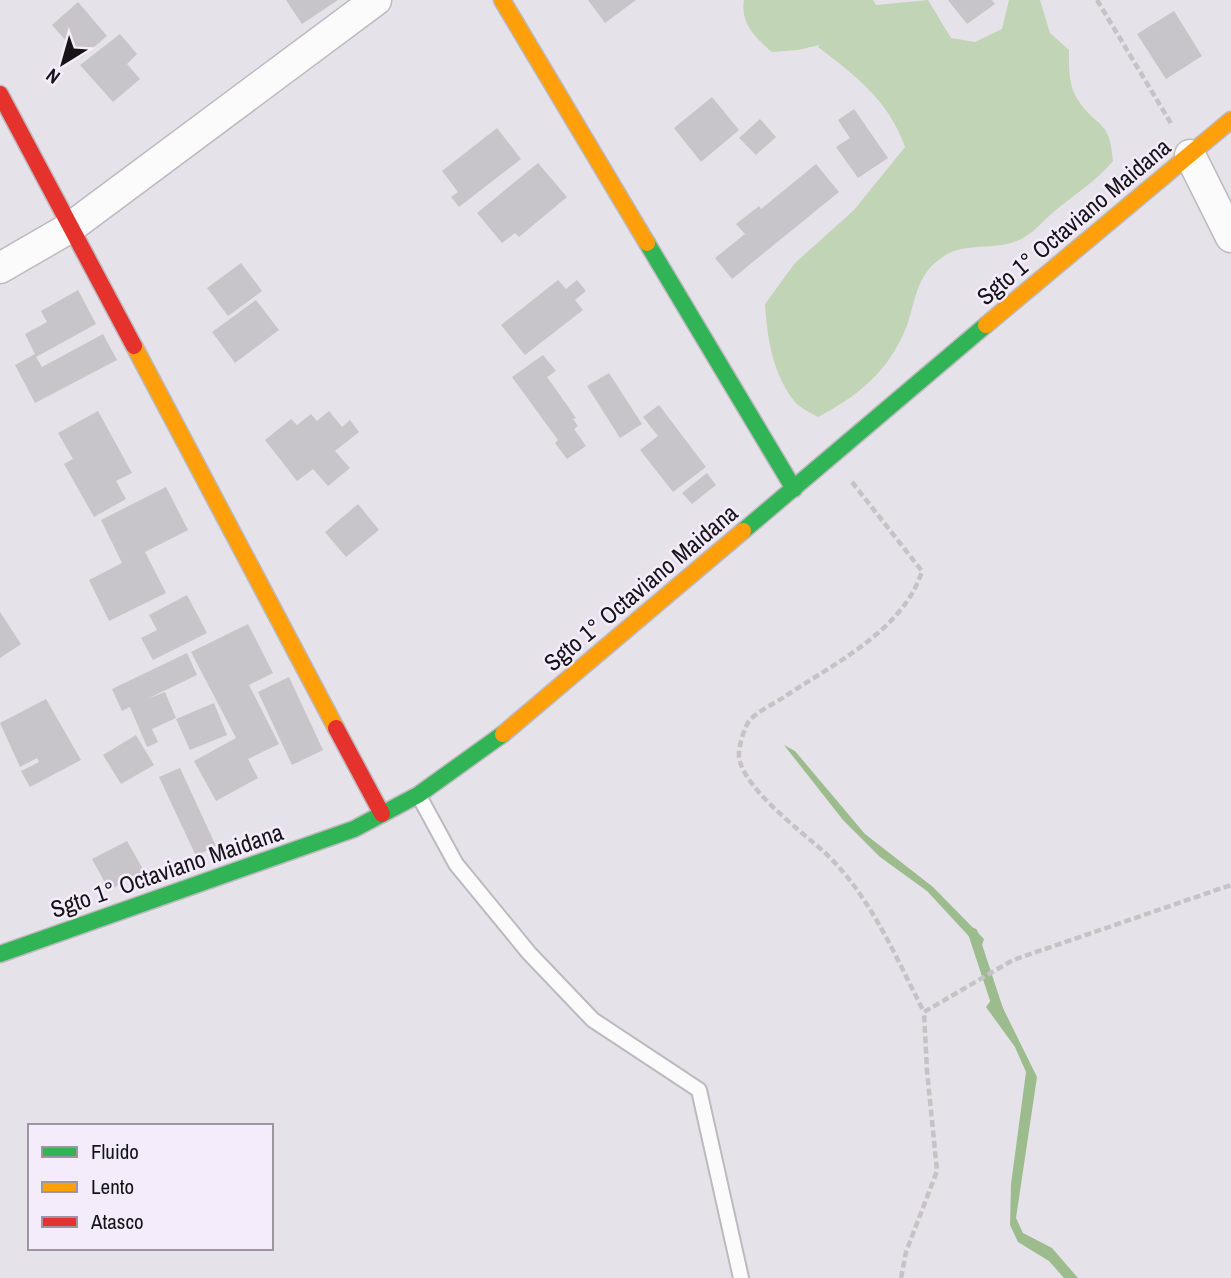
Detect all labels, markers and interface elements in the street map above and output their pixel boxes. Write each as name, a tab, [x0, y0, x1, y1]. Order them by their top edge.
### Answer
north arrow	[28, 28, 98, 98]
text: N	[40, 63, 65, 90]
street label: Sgto 1° Octaviano Maidana	[970, 131, 1177, 312]
street label: Sgto 1° Octaviano Maidana	[537, 497, 744, 678]
street label: Sgto 1° Octaviano Maidana	[46, 815, 287, 925]
legend	[28, 1124, 273, 1250]
text: Fluido	[91, 1137, 139, 1166]
text: Lento	[91, 1172, 134, 1201]
text: Atasco	[90, 1207, 144, 1236]

